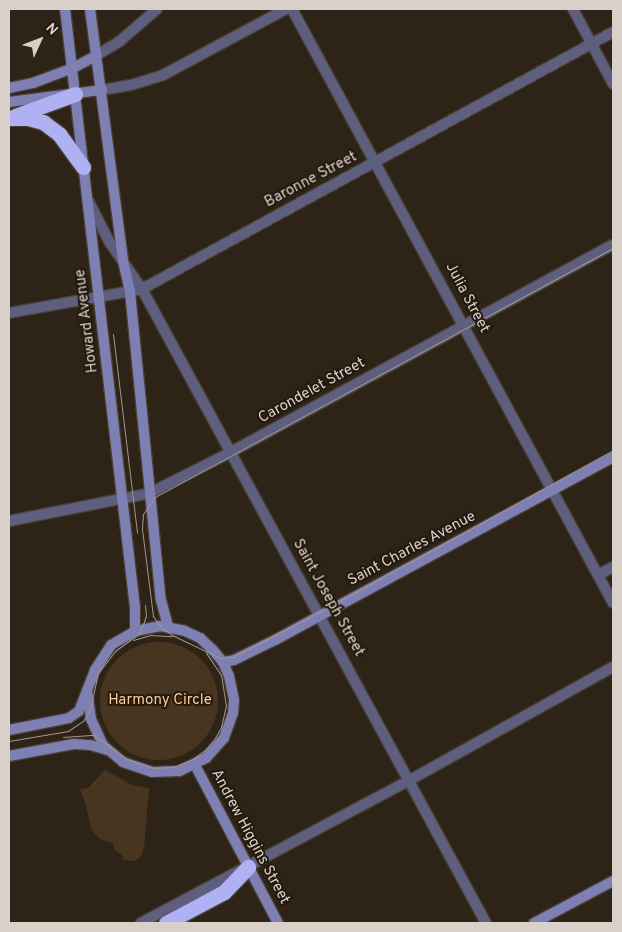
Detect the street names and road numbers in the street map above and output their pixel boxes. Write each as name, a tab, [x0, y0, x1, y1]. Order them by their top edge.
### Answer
street label: Baronne Street	[262, 148, 360, 212]
street label: Julia Street	[441, 260, 493, 336]
street label: Howard Avenue	[72, 268, 102, 374]
street label: Carondelet Street	[256, 354, 368, 428]
street label: Saint Charles Avenue	[345, 508, 479, 590]
street label: Saint Joseph Street	[288, 536, 368, 660]
street label: Andrew Higgins Street	[207, 766, 293, 908]

